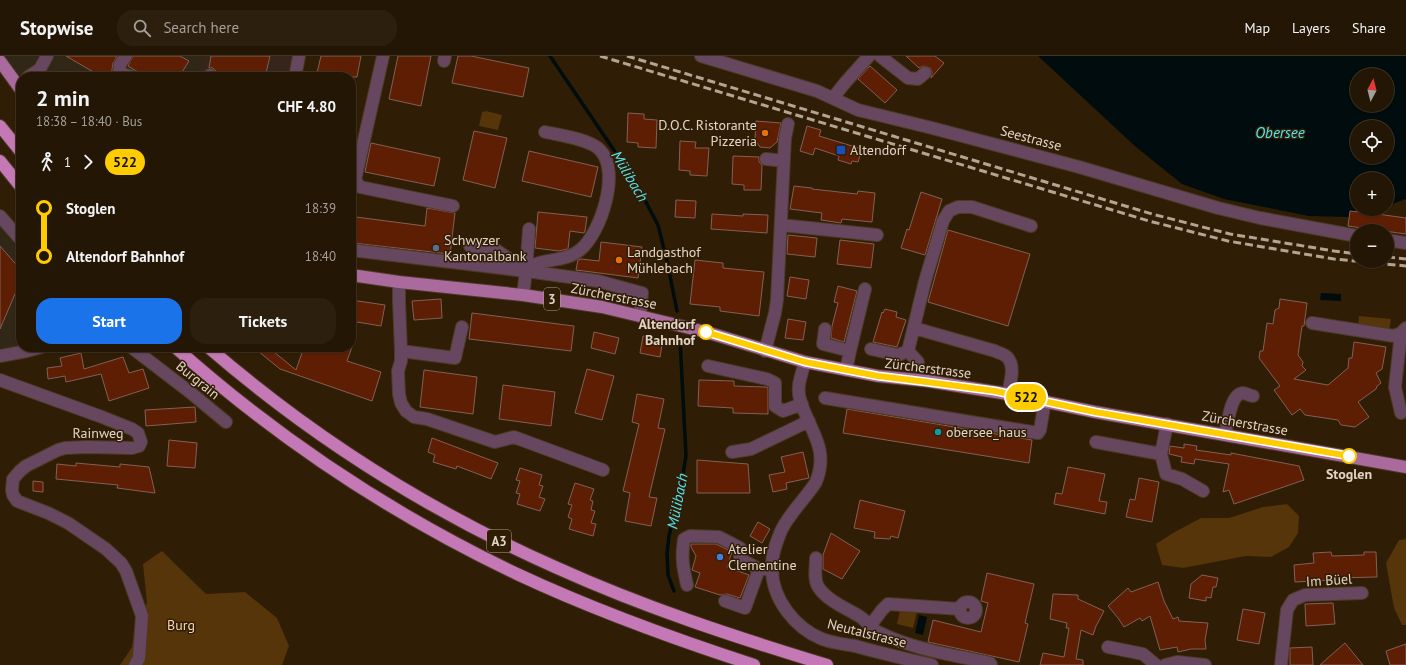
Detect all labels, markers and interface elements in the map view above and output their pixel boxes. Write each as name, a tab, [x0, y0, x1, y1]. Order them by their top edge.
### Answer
search box	[117, 10, 397, 46]
text: Stopwise	[20, 16, 93, 40]
icon: search	[131, 17, 153, 39]
text: Search here	[163, 18, 239, 37]
text: Map	[1244, 19, 1270, 37]
text: Layers	[1292, 19, 1330, 37]
text: Share	[1352, 19, 1386, 37]
north arrow	[1350, 68, 1394, 112]
map controls	[1350, 68, 1394, 268]
text: 2 min	[36, 84, 90, 112]
text: CHF 4.80	[277, 97, 336, 116]
text: 18:38 – 18:40 · Bus	[36, 113, 142, 130]
place label: D.O.C. Ristorante Pizzeria	[658, 116, 757, 150]
button: locate	[1350, 120, 1394, 164]
street label: Seestrasse	[998, 121, 1064, 155]
water label: Obersee	[1255, 123, 1305, 142]
marker: D.O.C. Ristorante Pizzeria	[760, 128, 770, 138]
place label: Altendorf	[850, 141, 906, 159]
marker: Altendorf	[835, 144, 847, 156]
water label: Mülibach	[607, 147, 653, 205]
icon: walk	[36, 151, 58, 173]
icon: forward	[77, 151, 99, 173]
text: 522	[113, 153, 137, 171]
text: 1	[64, 154, 71, 171]
button: +	[1350, 172, 1394, 216]
text: Stoglen	[66, 199, 115, 218]
text: 18:39	[305, 200, 336, 217]
button: −	[1350, 224, 1394, 268]
place label: Schwyzer Kantonalbank	[444, 231, 527, 265]
marker: Schwyzer Kantonalbank	[431, 243, 441, 253]
place label: Landgasthof Mühlebach	[627, 243, 701, 277]
text: Altendorf Bahnhof	[66, 247, 184, 266]
text: 18:40	[305, 248, 336, 265]
marker: Landgasthof Mühlebach	[614, 255, 624, 265]
street label: Zürcherstrasse	[570, 279, 658, 313]
road number: 3	[544, 288, 560, 310]
button: Start	[36, 298, 182, 344]
button: Tickets	[190, 298, 336, 344]
place label: Altendorf Bahnhof	[638, 315, 697, 349]
marker: Altendorf Bahnhof	[698, 324, 714, 340]
street label: Zürcherstrasse	[884, 354, 972, 382]
street label: Burgrain	[172, 357, 224, 403]
line badge: 522	[1003, 384, 1049, 410]
text: 522	[1014, 388, 1038, 406]
street label: Zürcherstrasse	[1201, 407, 1289, 439]
place label: obersee_haus	[946, 423, 1027, 441]
street label: Rainweg	[72, 424, 124, 442]
marker: obersee_haus	[933, 427, 943, 437]
marker: Stoglen	[1341, 448, 1357, 464]
place label: Stoglen	[1326, 465, 1372, 483]
water label: Mülibach	[662, 472, 692, 530]
road number: A3	[487, 530, 511, 552]
place label: Atelier Clementine	[728, 540, 797, 574]
marker: Atelier Clementine	[715, 552, 725, 562]
street label: Im Büel	[1305, 569, 1353, 591]
street label: Neutalstrasse	[825, 614, 909, 652]
park label: Burg	[167, 616, 195, 634]

